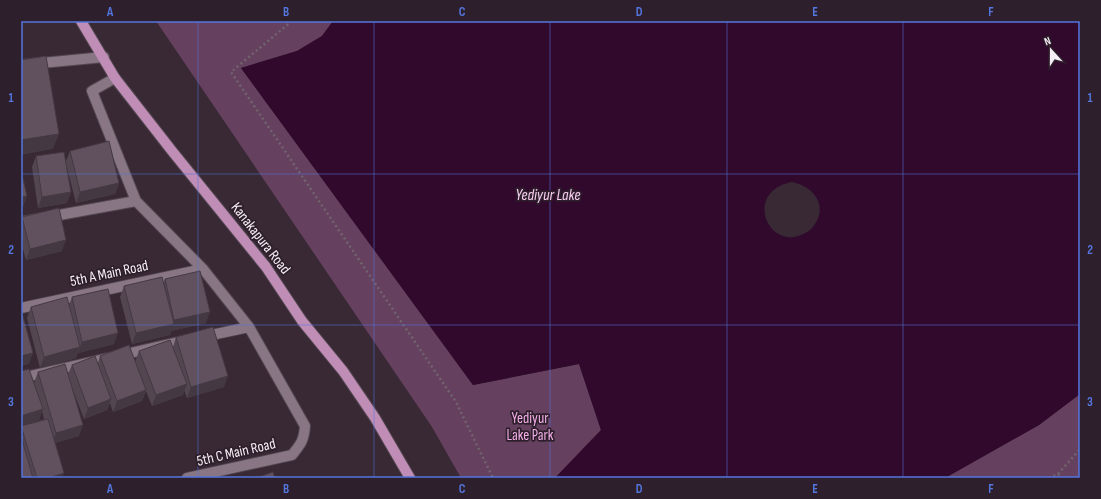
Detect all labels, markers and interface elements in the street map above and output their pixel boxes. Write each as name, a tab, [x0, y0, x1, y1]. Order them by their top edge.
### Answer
text: A	[106, 4, 114, 20]
text: B	[283, 4, 289, 20]
text: C	[459, 4, 466, 20]
text: D	[636, 4, 643, 20]
text: E	[812, 4, 818, 20]
text: F	[988, 4, 994, 20]
north arrow	[1031, 30, 1071, 70]
text: N	[1043, 34, 1053, 48]
text: 1	[8, 90, 14, 106]
text: 1	[1087, 90, 1093, 106]
water label: Yediyur Lake	[515, 186, 581, 205]
street label: Kanakapura Road	[227, 199, 295, 278]
text: 2	[8, 242, 14, 258]
text: 2	[1087, 242, 1093, 258]
street label: 5th A Main Road	[68, 256, 150, 291]
text: 3	[8, 394, 14, 410]
text: 3	[1087, 394, 1093, 410]
park label: Yediyur Lake Park	[506, 409, 554, 445]
street label: 5th C Main Road	[195, 434, 277, 471]
text: A	[106, 481, 114, 497]
text: B	[283, 481, 289, 497]
text: C	[459, 481, 466, 497]
text: D	[636, 481, 643, 497]
text: E	[812, 481, 818, 497]
text: F	[988, 481, 994, 497]

